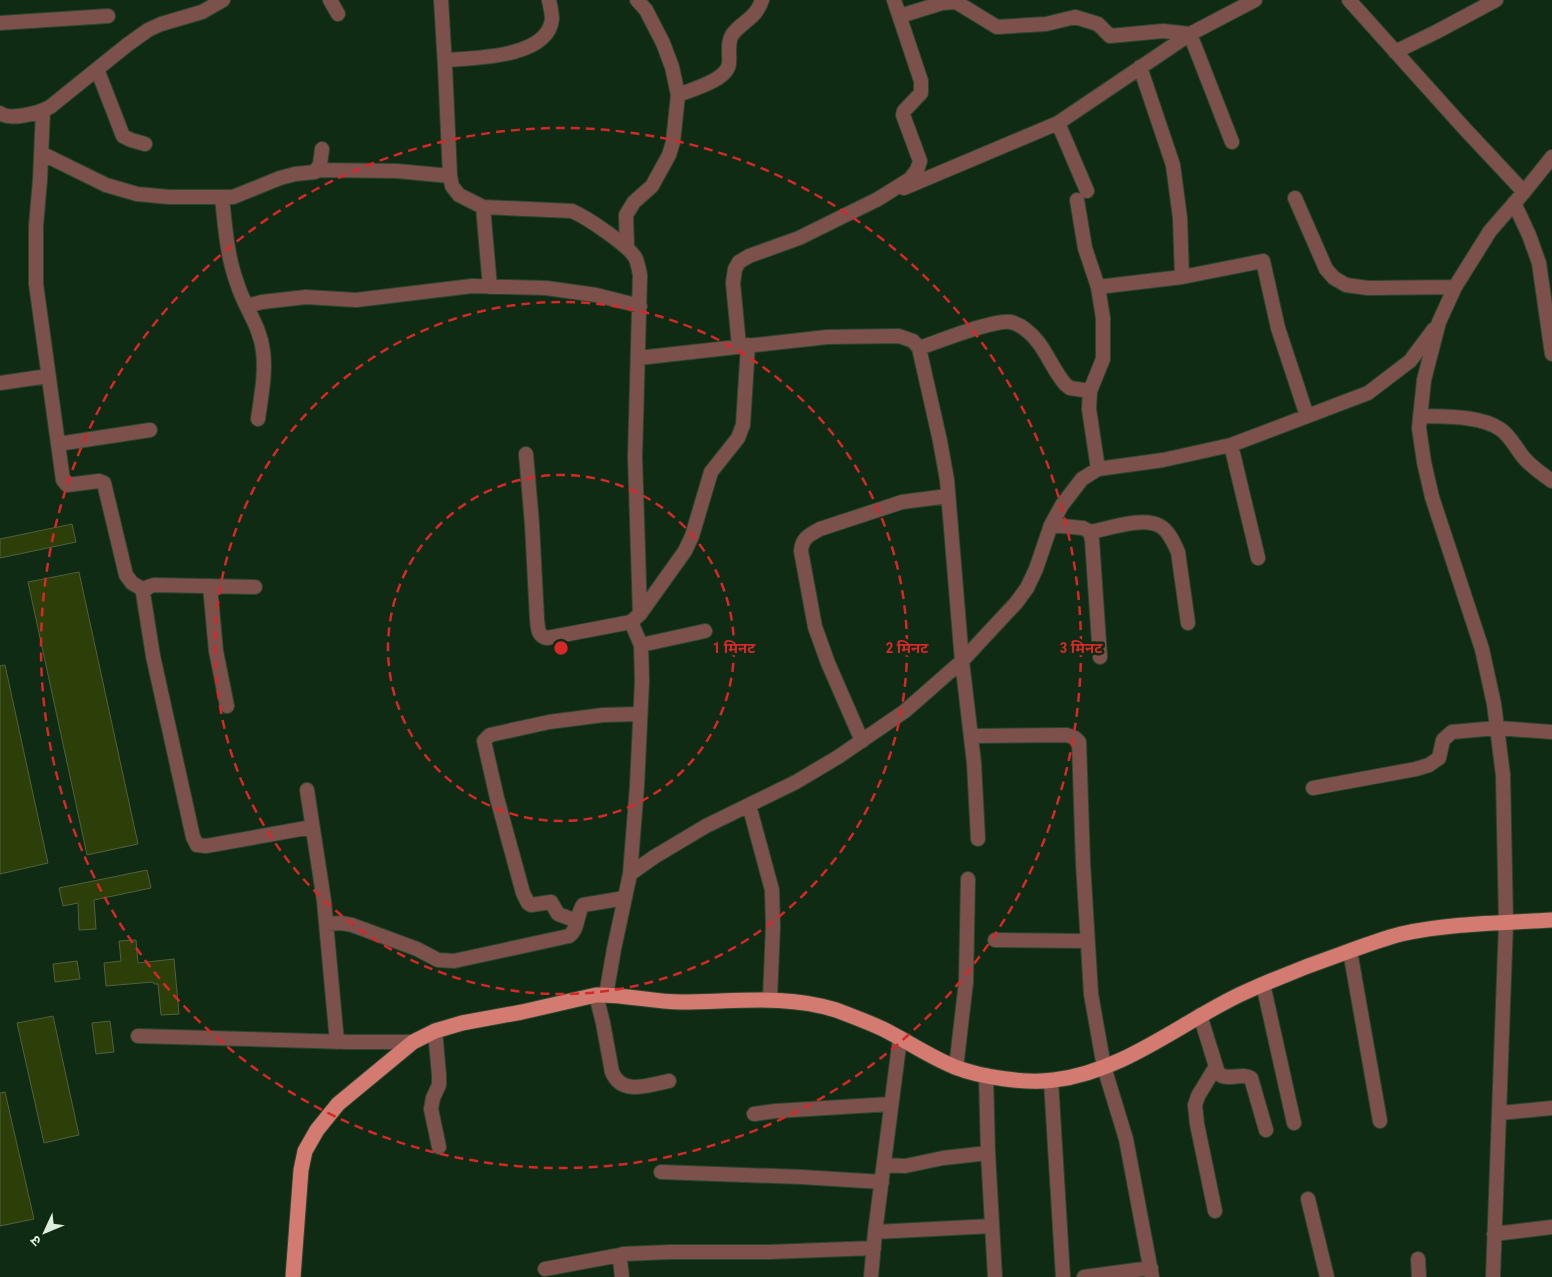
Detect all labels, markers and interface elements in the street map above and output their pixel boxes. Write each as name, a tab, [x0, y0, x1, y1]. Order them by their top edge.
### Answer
centre of rings	[552, 639, 570, 657]
text: 1 मिनट	[713, 639, 756, 657]
text: 2 मिनट	[886, 639, 929, 657]
text: 3 मिनट	[1060, 639, 1103, 657]
north arrow	[20, 1207, 70, 1257]
text: उ	[26, 1232, 44, 1250]

